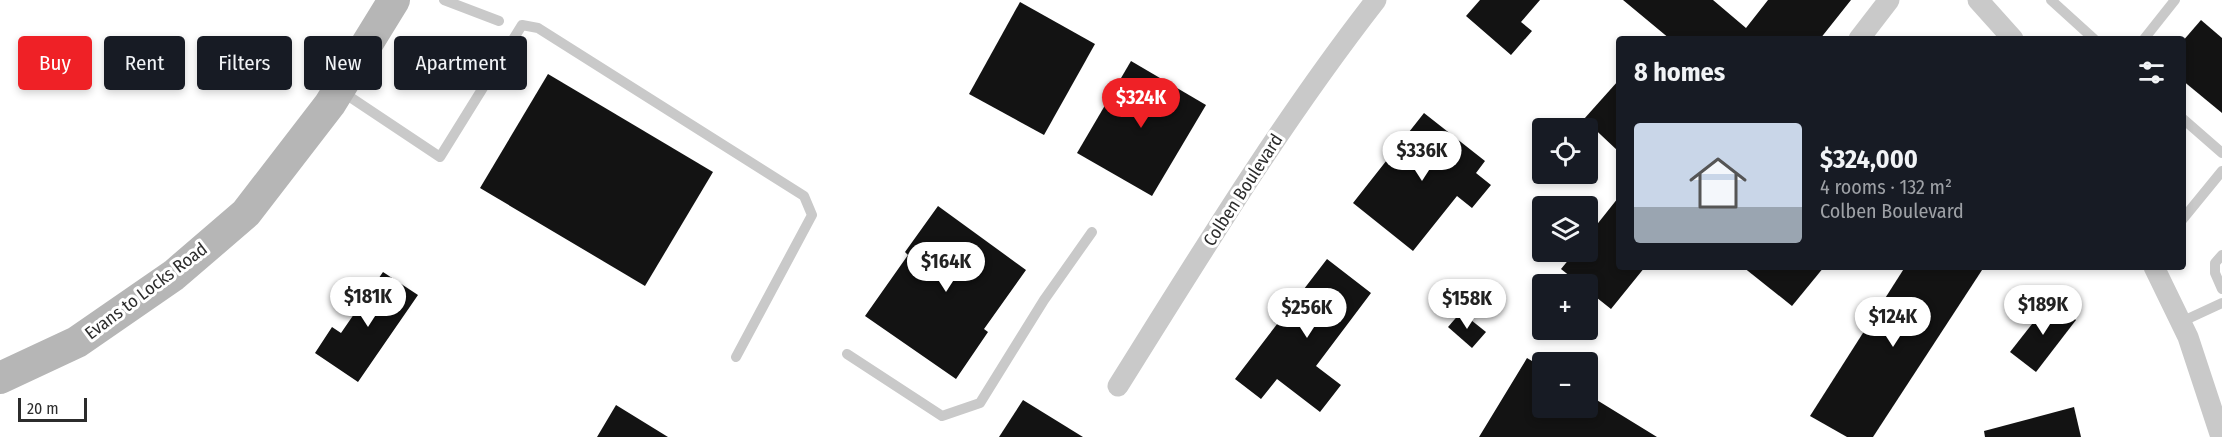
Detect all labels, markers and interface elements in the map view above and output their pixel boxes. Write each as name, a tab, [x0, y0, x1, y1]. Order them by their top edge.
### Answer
chip: Buy	[18, 36, 92, 90]
chip: Rent	[104, 36, 185, 90]
chip: Filters	[197, 36, 292, 90]
chip: New	[304, 36, 382, 90]
chip: Apartment	[394, 36, 527, 90]
icon: filters	[2135, 56, 2168, 89]
text: 8 homes	[1634, 57, 1725, 88]
pin: $324K	[1099, 78, 1183, 129]
text: $324K	[1116, 85, 1166, 109]
map controls	[1532, 118, 1598, 418]
button: locate	[1532, 118, 1598, 184]
street label: Colben Boulevard	[1199, 130, 1287, 250]
pin: $336K	[1380, 131, 1464, 182]
text: $336K	[1397, 138, 1447, 162]
text: $324,000	[1820, 144, 1918, 175]
icon: home	[1682, 147, 1754, 219]
text: 4 rooms · 132 m²	[1820, 175, 1952, 199]
button: layers	[1532, 196, 1598, 262]
text: Colben Boulevard	[1820, 199, 1964, 223]
street label: Evans to Locks Road	[80, 238, 212, 344]
pin: $164K	[904, 242, 988, 293]
text: $164K	[921, 249, 971, 273]
button: +	[1532, 274, 1598, 340]
pin: $181K	[326, 277, 410, 328]
pin: $158K	[1425, 279, 1509, 330]
text: $181K	[344, 284, 392, 308]
pin: $189K	[2001, 285, 2085, 336]
text: $158K	[1442, 286, 1492, 310]
pin: $256K	[1265, 288, 1349, 339]
text: $189K	[2018, 292, 2068, 316]
text: $256K	[1282, 295, 1332, 319]
pin: $124K	[1851, 297, 1935, 348]
text: $124K	[1869, 304, 1917, 328]
button: −	[1532, 352, 1598, 418]
scale bar	[18, 395, 87, 422]
text: 20 m	[27, 399, 58, 418]

